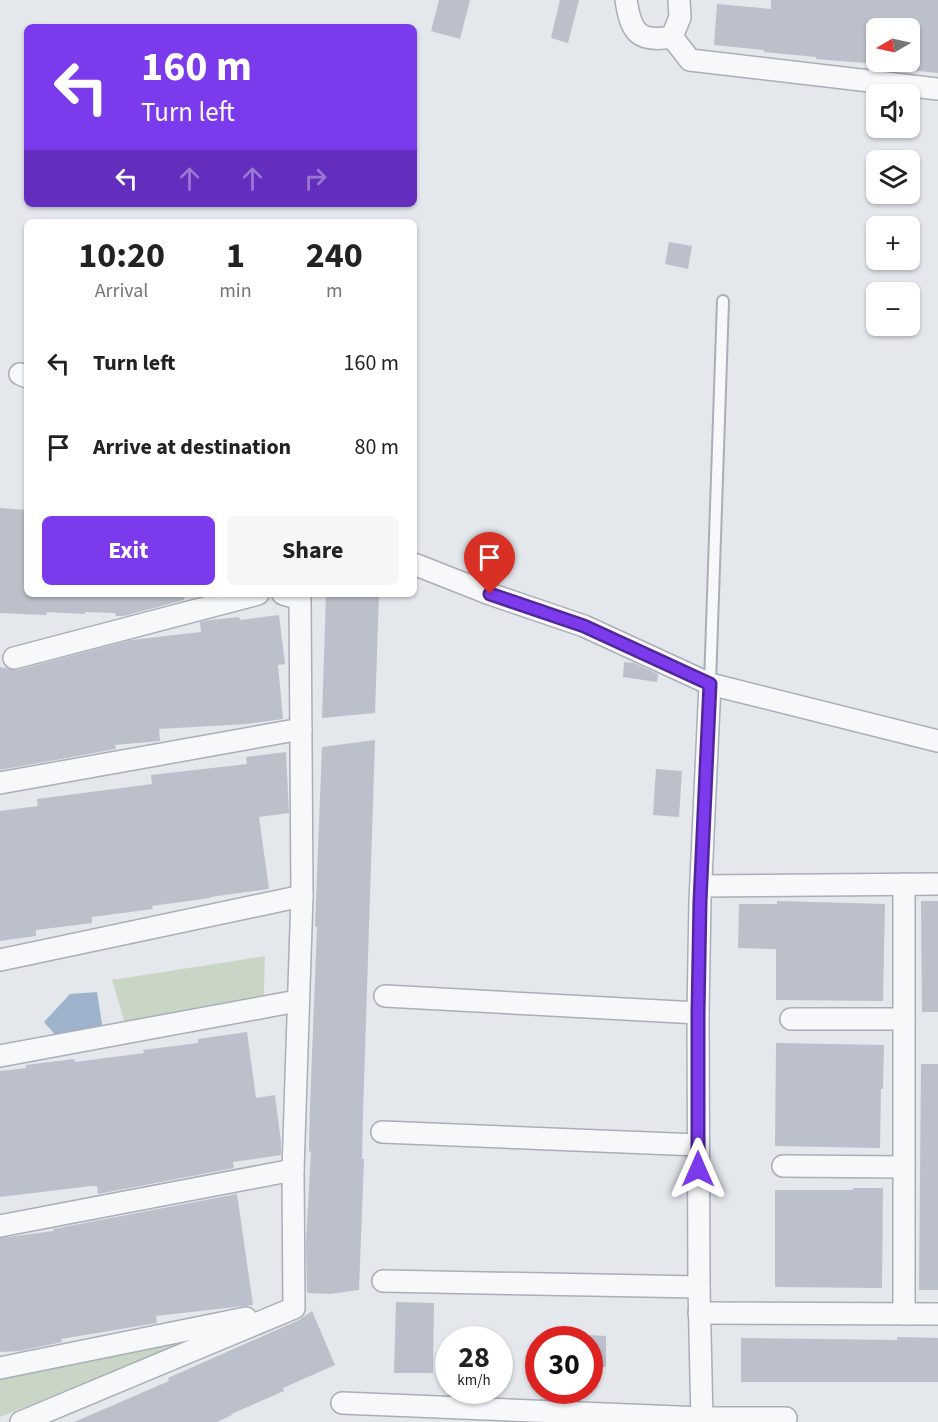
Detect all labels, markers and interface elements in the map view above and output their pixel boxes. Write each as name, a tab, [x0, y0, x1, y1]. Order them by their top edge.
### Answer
north arrow	[866, 18, 920, 72]
map controls	[866, 18, 920, 336]
text: 160 m	[141, 37, 252, 97]
icon: left	[42, 48, 120, 126]
button: sound	[866, 84, 920, 138]
text: Turn left	[141, 93, 235, 132]
button: layers	[866, 150, 920, 204]
icon: left	[110, 162, 143, 195]
icon: ahead	[173, 162, 206, 195]
icon: ahead	[236, 162, 269, 195]
icon: right	[299, 162, 332, 195]
button: +	[866, 216, 920, 270]
text: 10:20	[78, 230, 165, 281]
text: 1	[226, 230, 245, 281]
text: 240	[306, 230, 363, 281]
text: Arrival	[95, 277, 148, 305]
text: min	[219, 277, 252, 305]
text: m	[326, 277, 343, 305]
button: −	[866, 282, 920, 336]
icon: left	[42, 347, 75, 380]
text: Turn left	[93, 347, 175, 379]
text: 160 m	[344, 347, 399, 379]
icon: arrive	[42, 431, 75, 464]
text: Arrive at destination	[93, 431, 291, 463]
text: 80 m	[354, 431, 399, 463]
button: Exit	[42, 516, 215, 585]
button: Share	[227, 516, 399, 585]
pin	[464, 532, 515, 594]
icon: arrive	[473, 541, 506, 574]
position arrow	[666, 1137, 730, 1201]
speed limit sign: 30	[525, 1326, 603, 1404]
text: 28	[458, 1336, 490, 1379]
text: km/h	[457, 1370, 491, 1391]

